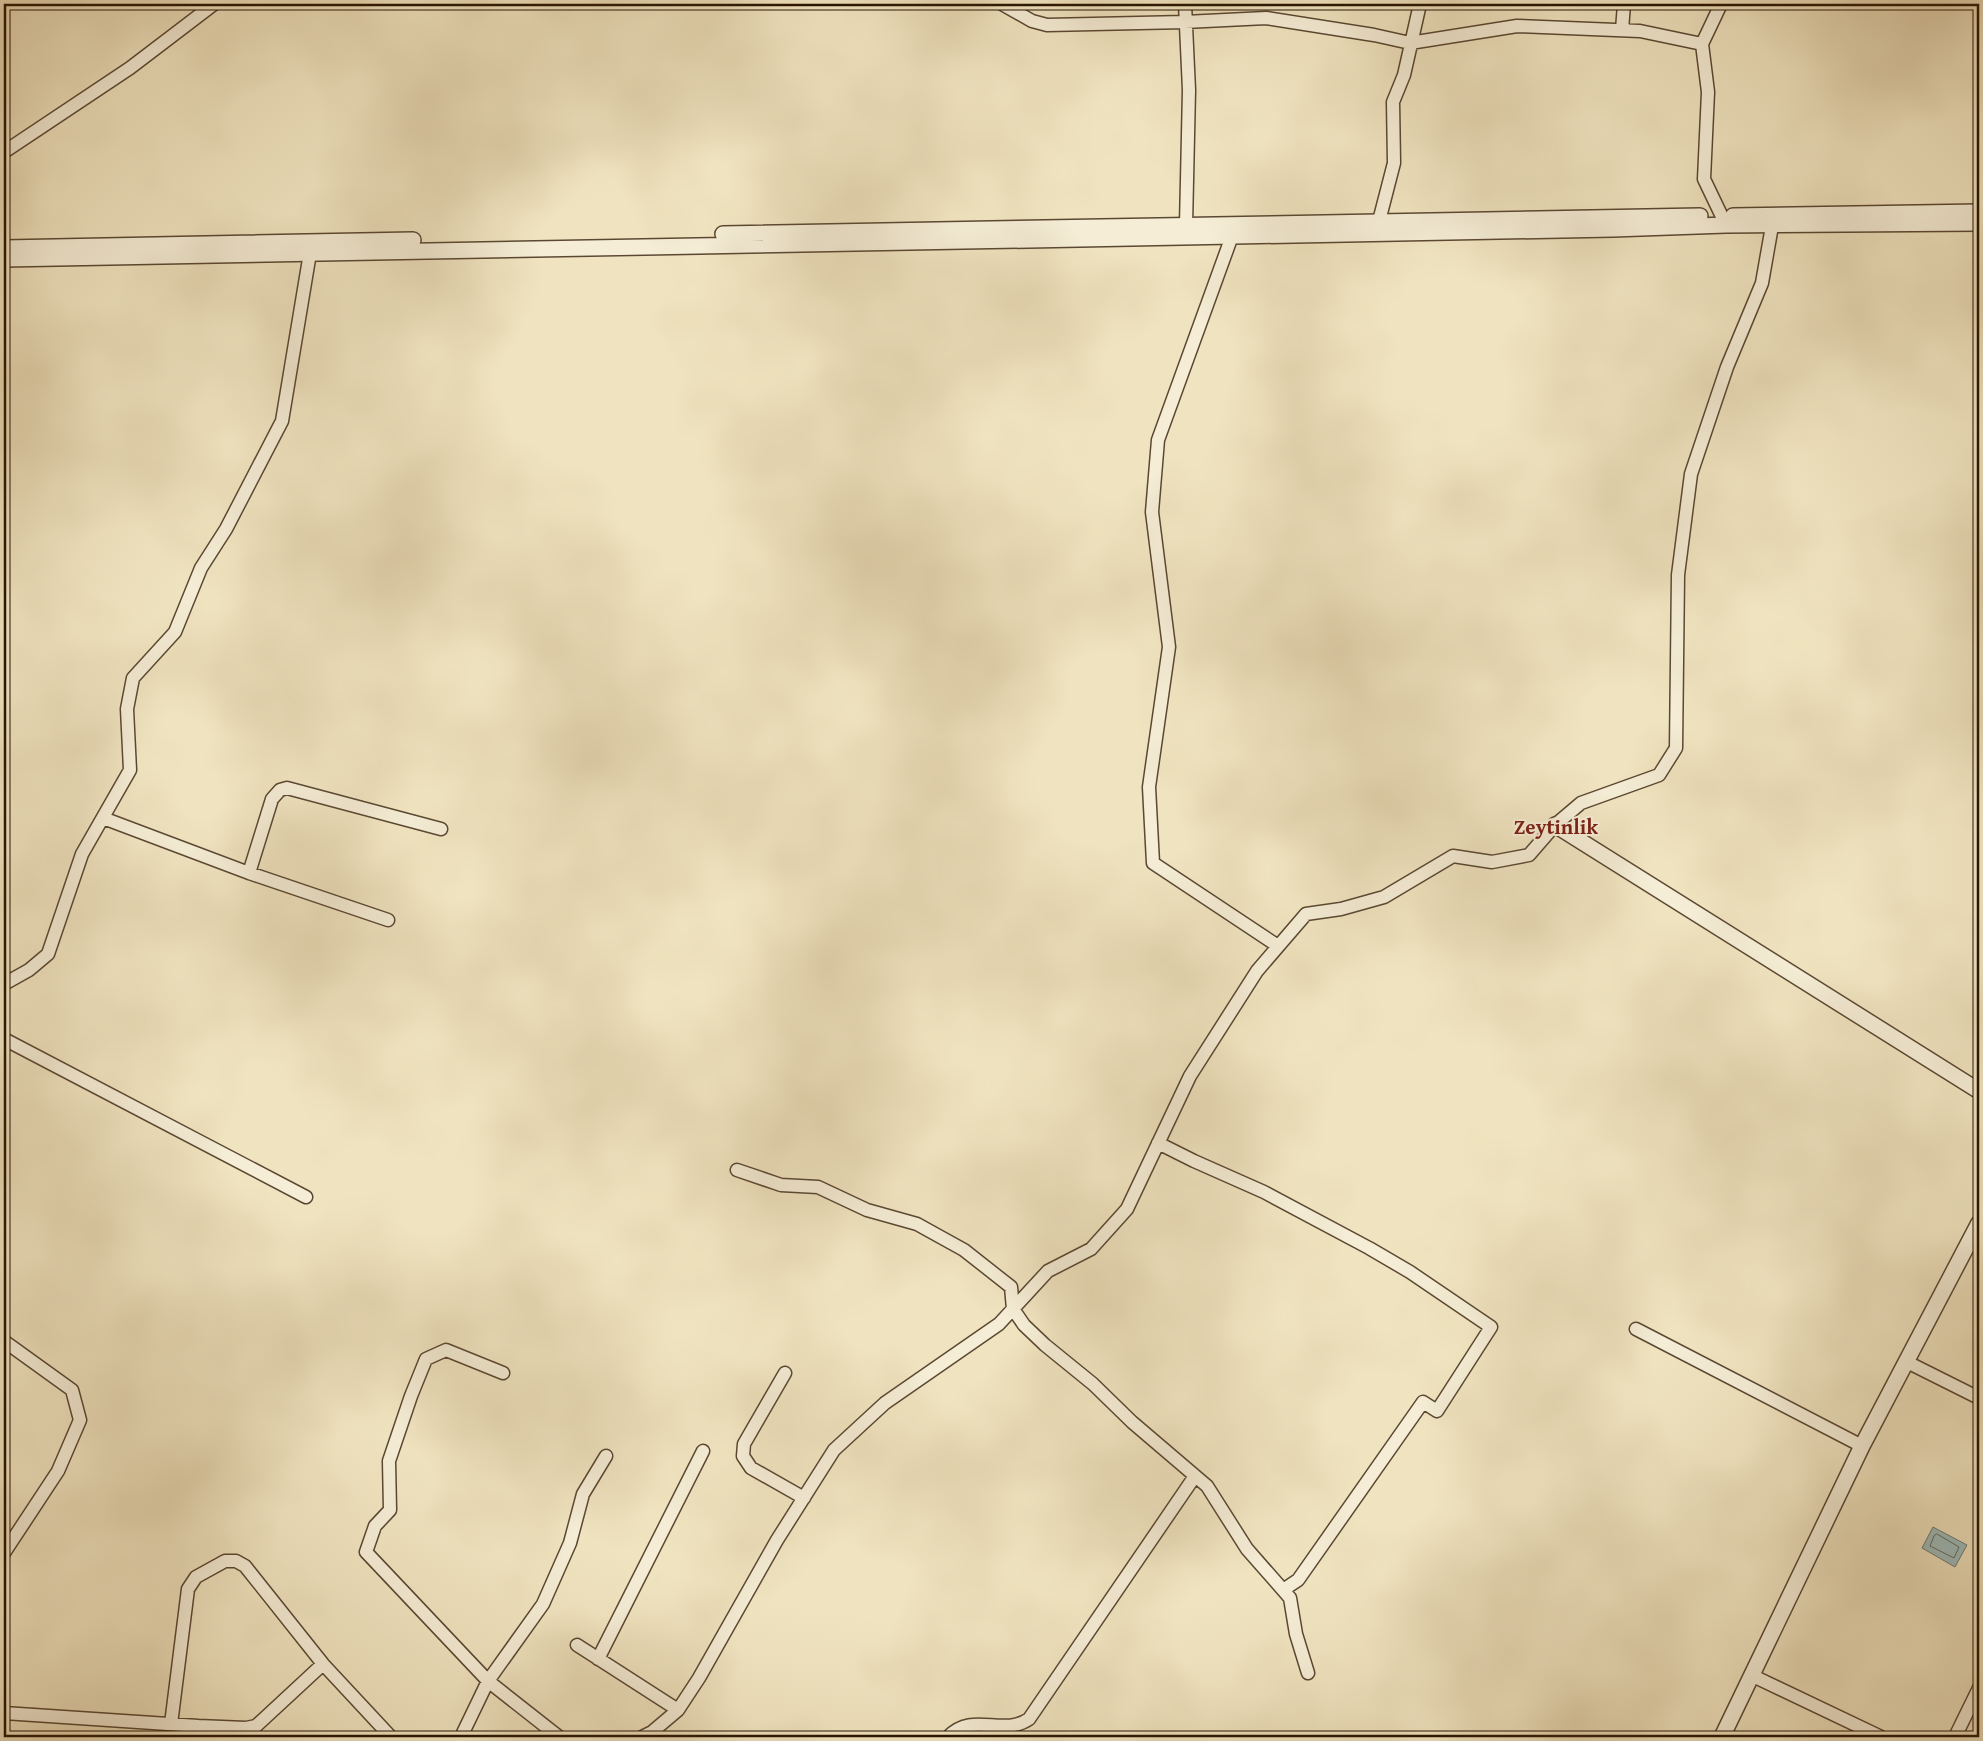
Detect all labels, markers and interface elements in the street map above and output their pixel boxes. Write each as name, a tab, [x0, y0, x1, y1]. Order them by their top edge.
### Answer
district label: Zeytinlik	[1514, 811, 1599, 842]

